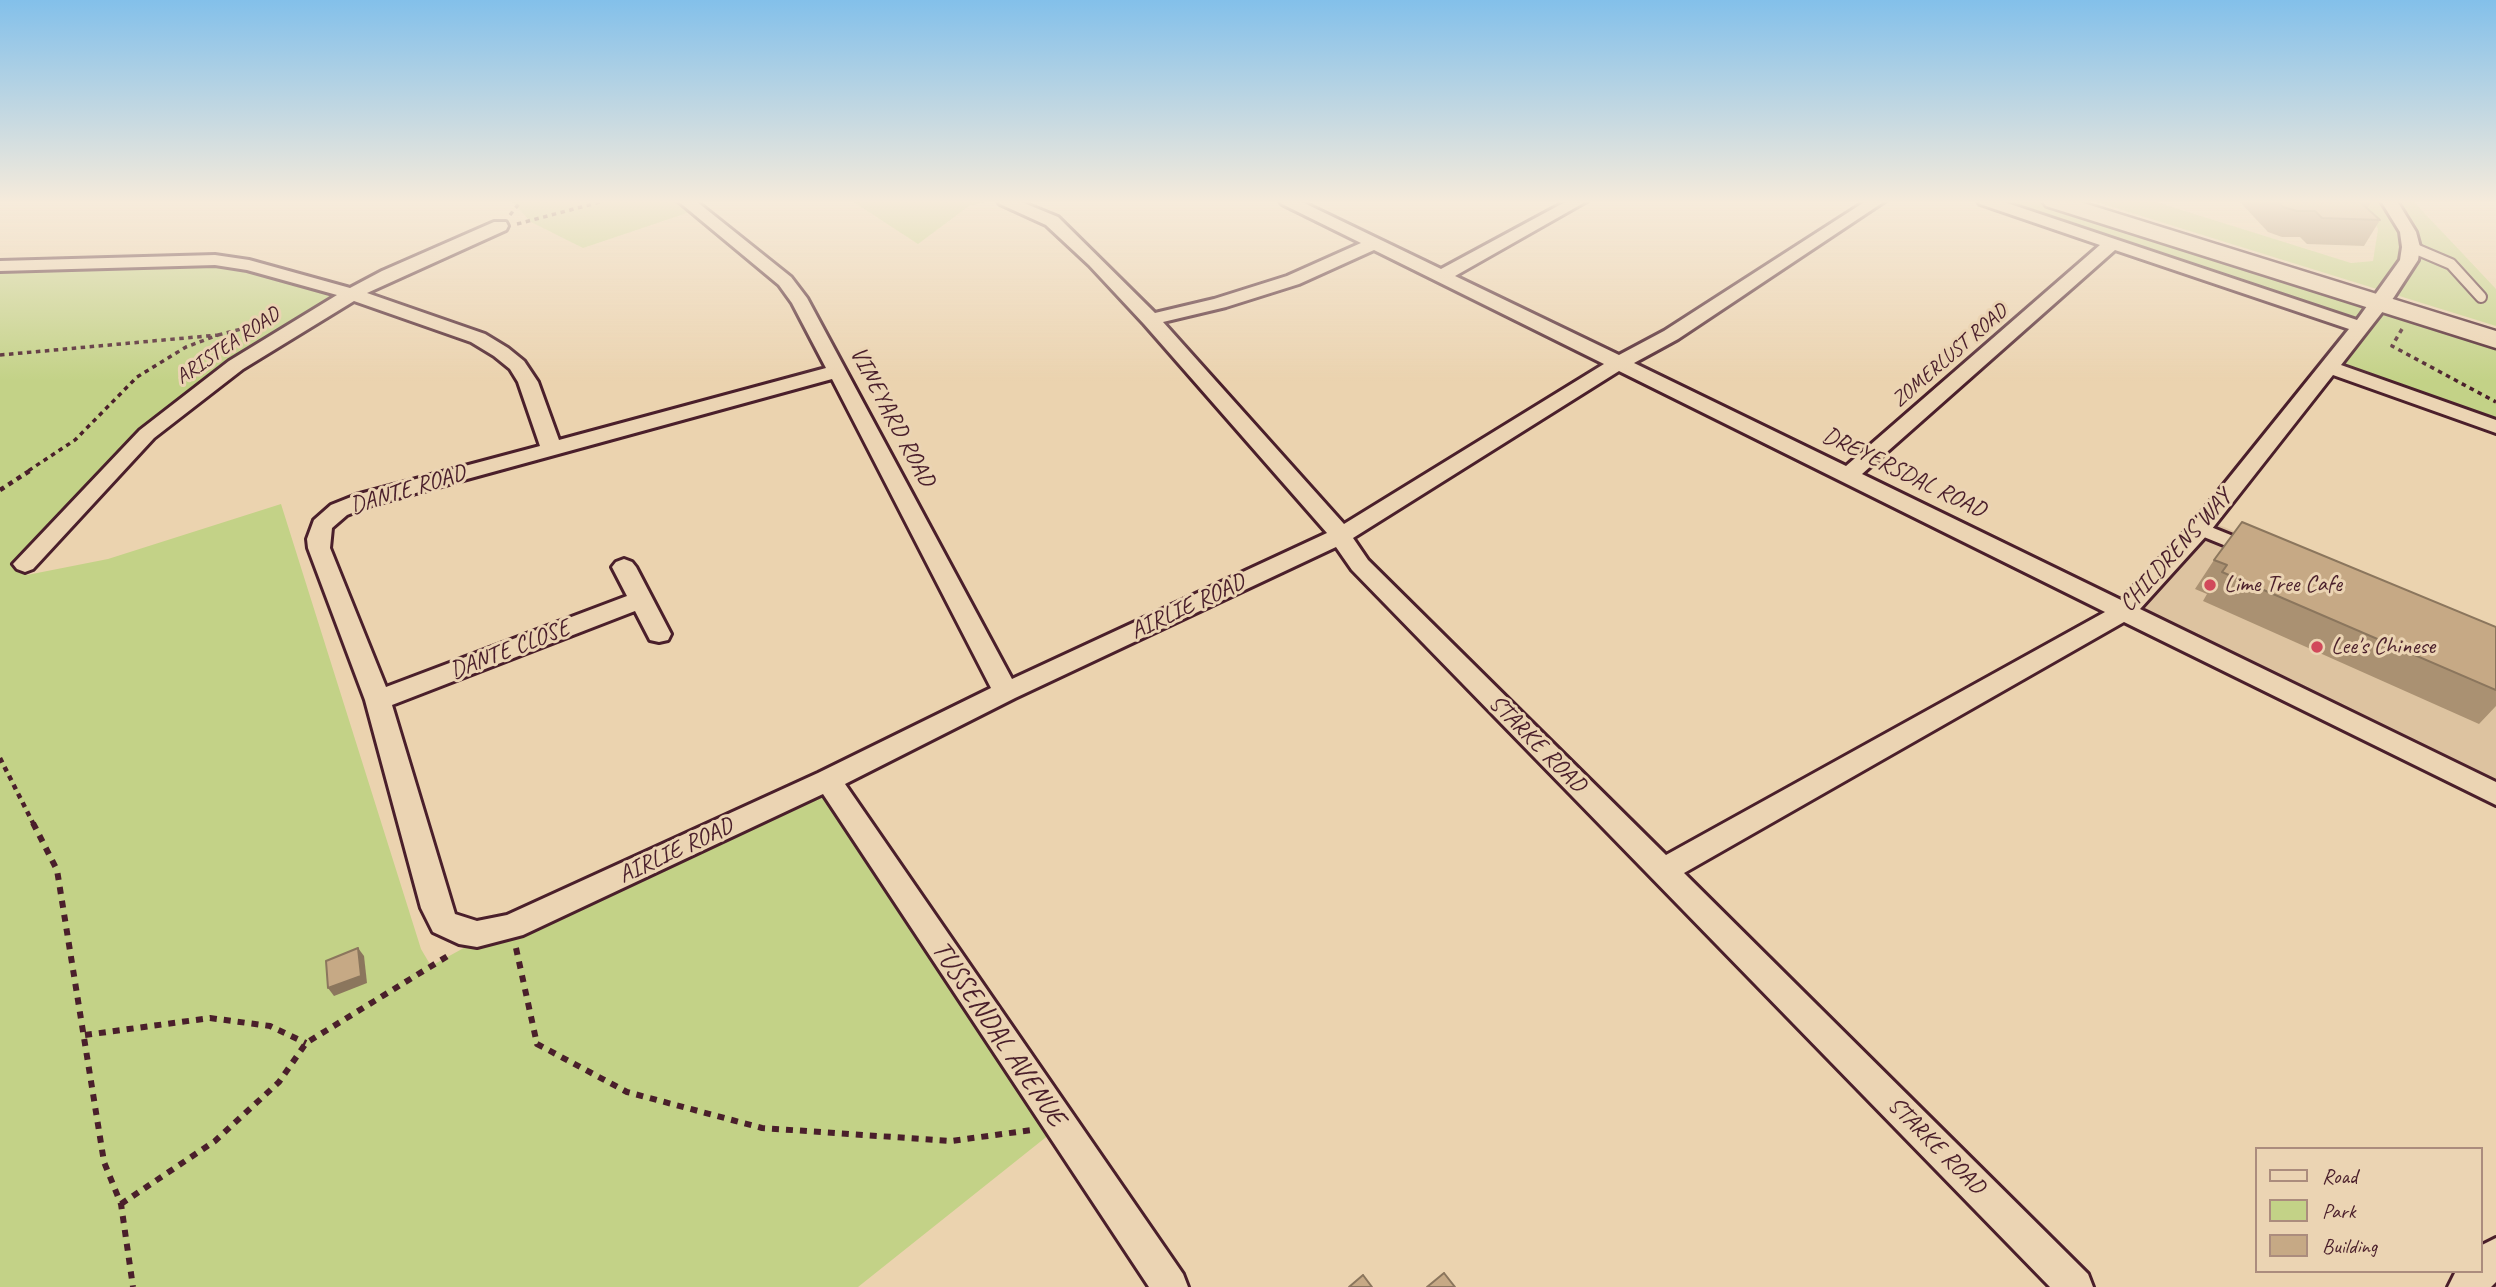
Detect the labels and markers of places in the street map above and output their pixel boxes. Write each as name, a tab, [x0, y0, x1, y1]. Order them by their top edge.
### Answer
place label: Lime Tree Cafe	[2224, 571, 2342, 599]
marker: Lime Tree Cafe	[2202, 577, 2218, 593]
place label: Lee's Chinese	[2331, 633, 2435, 661]
marker: Lee's Chinese	[2309, 639, 2325, 655]

